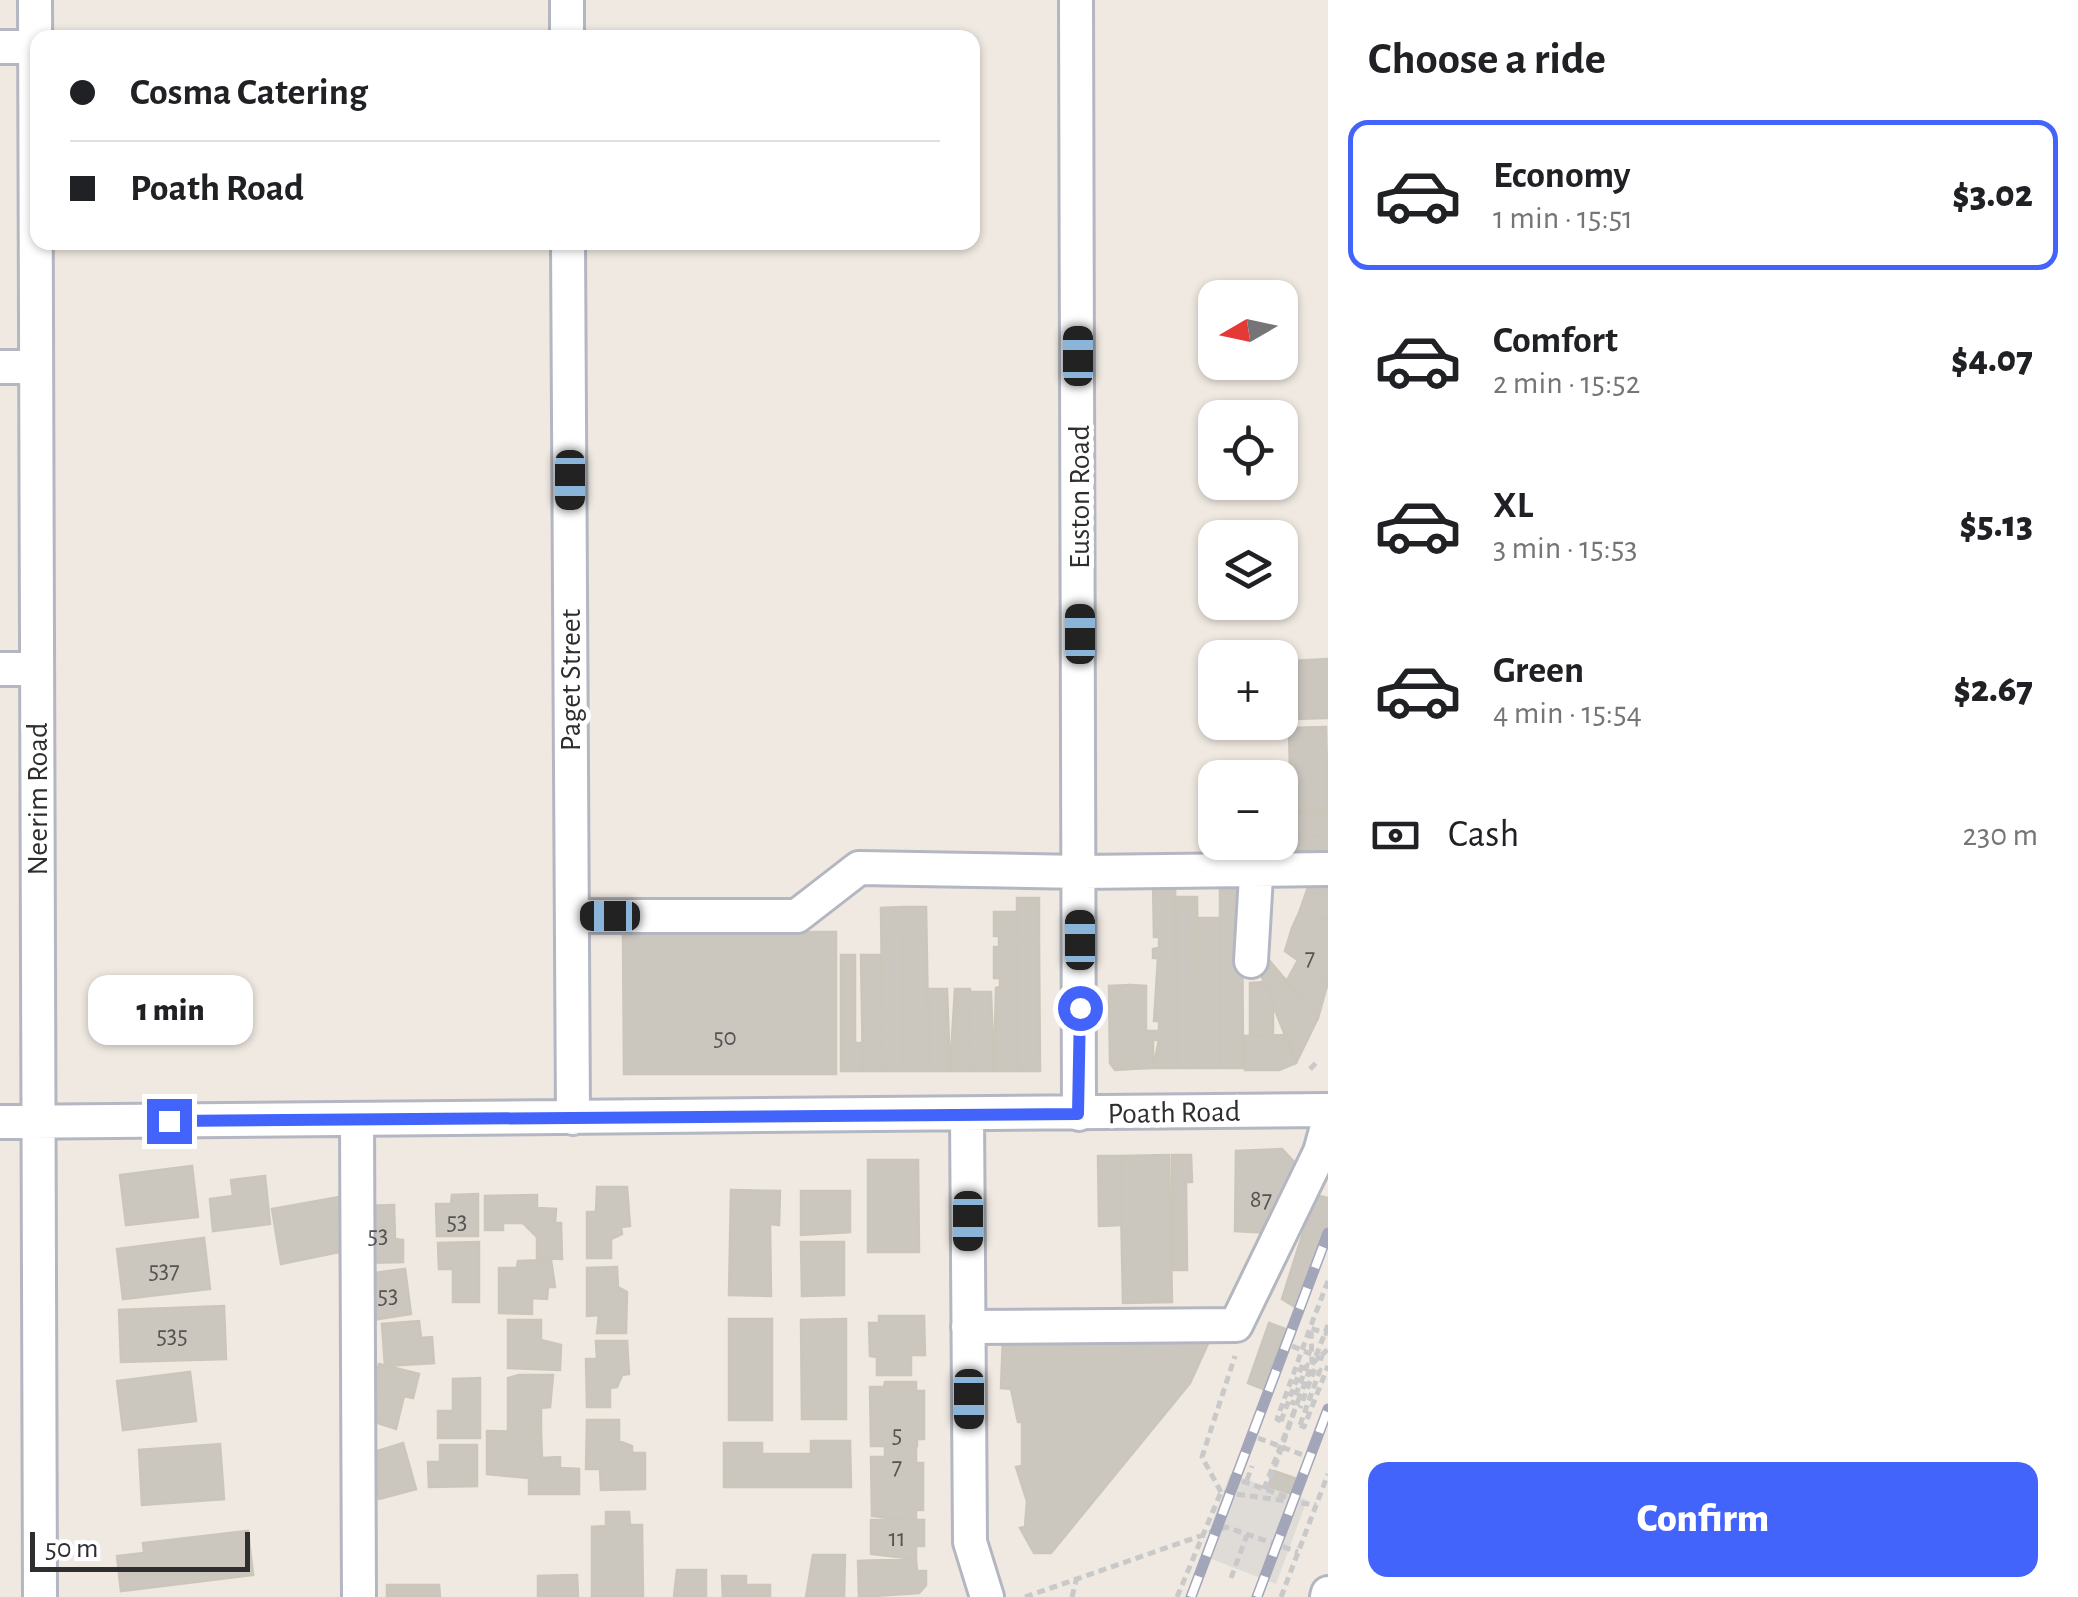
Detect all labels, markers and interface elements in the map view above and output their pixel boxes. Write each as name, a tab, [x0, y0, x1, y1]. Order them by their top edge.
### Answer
text: Choose a ride	[1368, 37, 1606, 82]
text: Cosma Catering	[130, 74, 368, 112]
icon: car	[1373, 150, 1463, 240]
text: Economy	[1493, 157, 1631, 195]
text: Poath Road	[130, 170, 304, 208]
text: $3.02	[1952, 176, 2033, 214]
text: 1 min · 15:51	[1493, 202, 1633, 234]
north arrow	[1198, 280, 1298, 380]
map controls	[1198, 280, 1298, 860]
icon: car	[1373, 315, 1463, 405]
text: Comfort	[1493, 322, 1618, 360]
car	[1063, 326, 1093, 386]
text: $4.07	[1951, 341, 2033, 379]
text: 2 min · 15:52	[1493, 367, 1640, 399]
button: locate	[1198, 400, 1298, 500]
street label: Euston Road	[1065, 425, 1095, 569]
car	[555, 450, 585, 510]
icon: car	[1373, 480, 1463, 570]
text: XL	[1493, 487, 1533, 525]
text: $5.13	[1960, 506, 2033, 544]
button: layers	[1198, 520, 1298, 620]
text: 3 min · 15:53	[1493, 532, 1637, 564]
car	[1065, 604, 1095, 664]
street label: Paget Street	[556, 608, 586, 751]
button: +	[1198, 640, 1298, 740]
icon: car	[1373, 645, 1463, 735]
text: Green	[1493, 652, 1584, 690]
text: $2.67	[1953, 671, 2033, 709]
text: 4 min · 15:54	[1493, 697, 1642, 729]
street label: Neerim Road	[23, 722, 53, 876]
button: −	[1198, 760, 1298, 860]
icon: cash	[1368, 808, 1423, 863]
text: Cash	[1448, 816, 1519, 854]
text: 230 m	[1962, 819, 2038, 851]
car	[580, 901, 640, 931]
car	[1065, 910, 1095, 970]
house number: 7	[1305, 945, 1315, 970]
callout: 1 min	[86, 976, 252, 1046]
route start	[1058, 986, 1103, 1031]
text: 1 min	[136, 994, 205, 1026]
house number: 50	[713, 1025, 737, 1050]
street label: Poath Road	[1107, 1097, 1241, 1129]
route end	[147, 1099, 192, 1144]
house number: 87	[1250, 1187, 1272, 1212]
car	[953, 1191, 983, 1251]
house number: 53	[447, 1209, 467, 1234]
house number: 53	[368, 1223, 388, 1248]
house number: 537	[148, 1258, 180, 1283]
house number: 53	[378, 1283, 398, 1308]
house number: 535	[156, 1323, 188, 1348]
car	[954, 1369, 984, 1429]
house number: 5	[892, 1422, 902, 1447]
house number: 7	[892, 1454, 902, 1479]
button: Confirm	[1368, 1462, 2038, 1577]
house number: 11	[888, 1526, 906, 1551]
scale bar	[30, 1527, 250, 1572]
text: 50 m	[45, 1535, 99, 1563]

